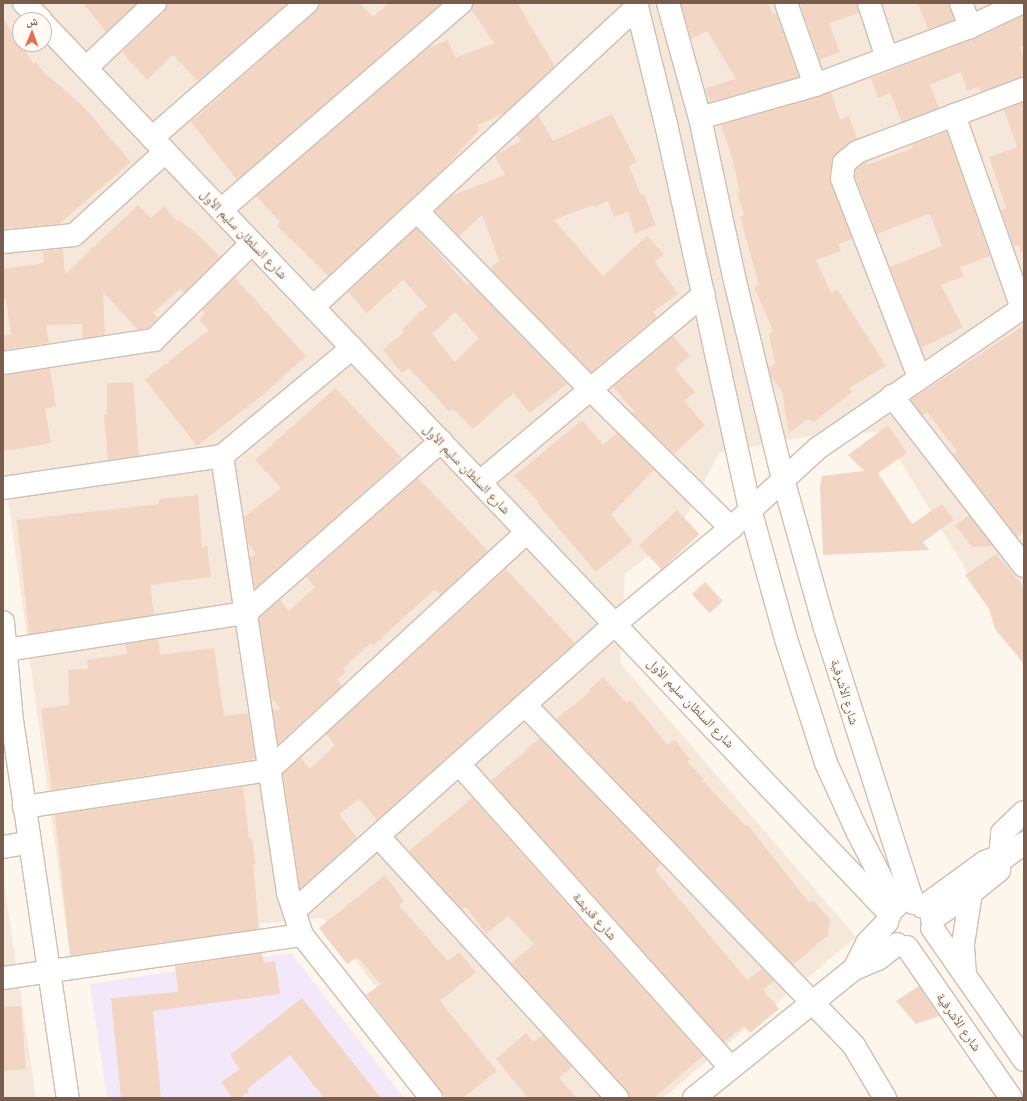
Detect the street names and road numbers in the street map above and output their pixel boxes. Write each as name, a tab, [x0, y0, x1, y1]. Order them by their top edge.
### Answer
street label: شارع السلطان سليم الأول	[197, 186, 291, 282]
street label: شارع السلطان سليم الأول	[420, 421, 514, 517]
street label: شارع السلطان سليم الأول	[644, 655, 738, 751]
street label: شارع الأشرفية	[828, 657, 862, 727]
street label: شارع قديشة	[570, 889, 620, 943]
street label: شارع الأشرفية	[933, 990, 985, 1054]

